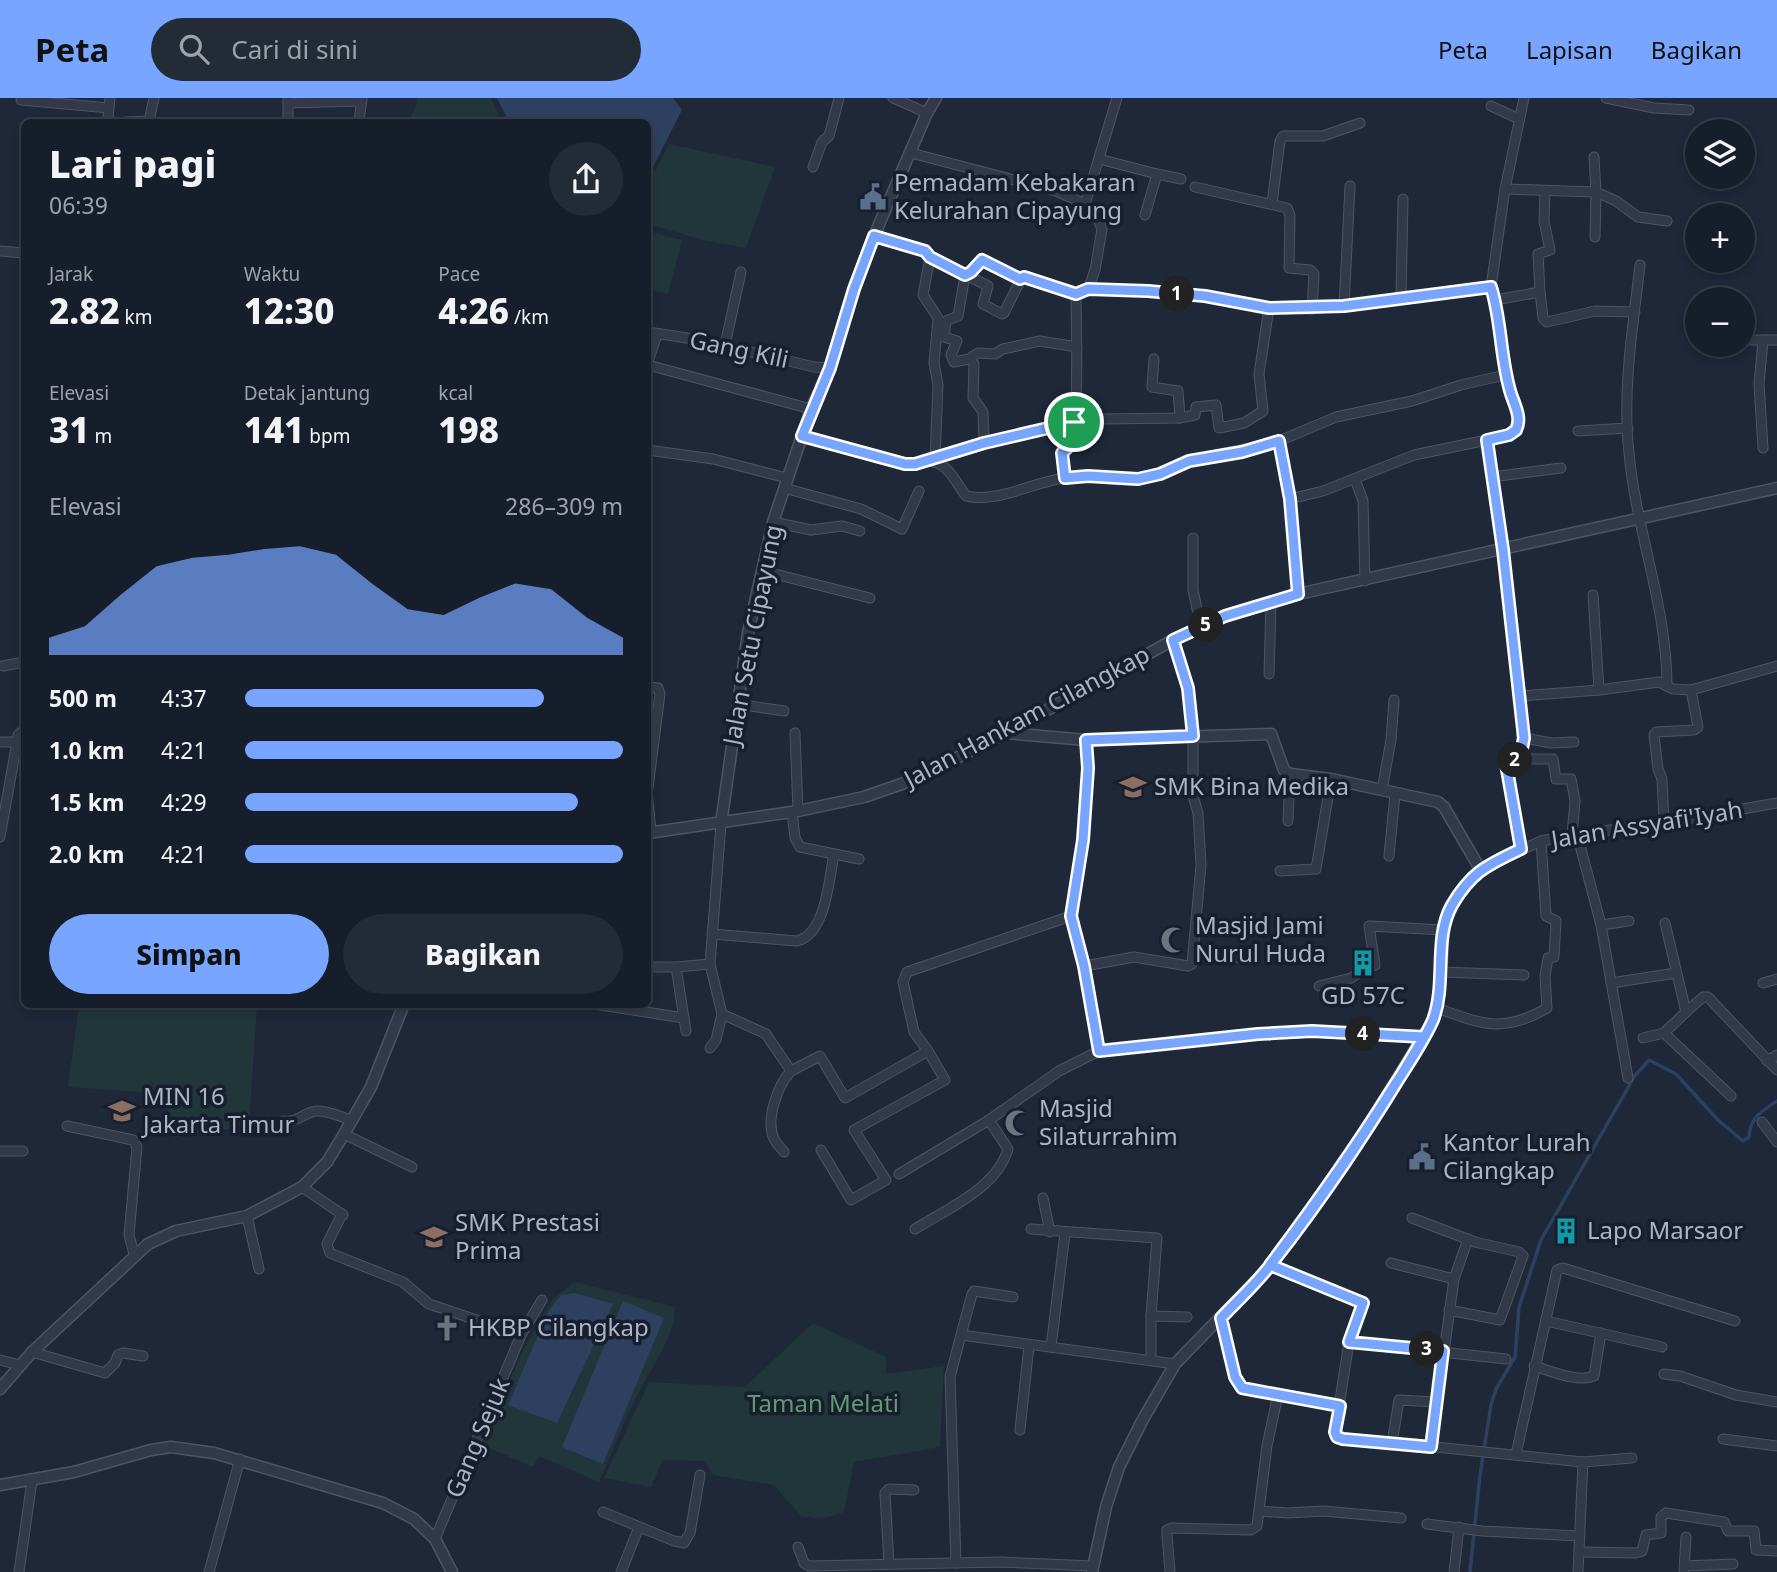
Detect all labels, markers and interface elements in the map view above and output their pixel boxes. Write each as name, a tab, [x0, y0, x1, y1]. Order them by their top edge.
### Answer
search box	[151, 18, 641, 81]
text: Peta	[35, 27, 109, 72]
icon: search	[175, 30, 213, 68]
text: Cari di sini	[231, 31, 358, 67]
text: Peta	[1438, 33, 1488, 66]
text: Lapisan	[1526, 33, 1613, 66]
text: Bagikan	[1651, 33, 1742, 66]
map controls	[1685, 119, 1755, 357]
button: layers	[1685, 119, 1755, 189]
text: Lari pagi	[49, 137, 216, 189]
button: share	[549, 142, 623, 216]
place label: Pemadam Kebakaran Kelurahan Cipayung	[894, 165, 1136, 226]
public building icon: Pemadam Kebakaran Kelurahan Cipayung	[858, 182, 888, 212]
text: 06:39	[49, 189, 108, 221]
button: +	[1685, 203, 1755, 273]
text: Jarak	[49, 261, 93, 287]
text: Waktu	[244, 261, 300, 287]
text: Pace	[438, 261, 480, 287]
pin: 1	[1160, 276, 1194, 312]
text: 1	[1171, 280, 1182, 306]
text: 2.82	[49, 287, 120, 334]
text: 12:30	[244, 287, 335, 334]
text: 4:26	[438, 287, 509, 334]
button: −	[1685, 287, 1755, 357]
text: km	[120, 304, 153, 330]
text: /km	[509, 304, 549, 330]
street label: Gang Kili	[687, 322, 792, 375]
text: Elevasi	[49, 380, 109, 406]
text: Detak jantung	[244, 380, 370, 406]
text: kcal	[438, 380, 473, 406]
pin	[1044, 392, 1104, 452]
icon: arrive	[1055, 403, 1093, 441]
text: 31	[49, 406, 89, 453]
text: 141	[244, 406, 304, 453]
text: 198	[438, 406, 499, 453]
text: m	[89, 423, 112, 449]
text: bpm	[304, 423, 350, 449]
text: Elevasi	[49, 490, 122, 522]
text: 286–309 m	[505, 490, 623, 522]
street label: Jalan Setu Cipayung	[714, 522, 789, 749]
pin: 5	[1188, 608, 1224, 642]
text: 5	[1200, 611, 1211, 637]
street label: Jalan Hankam Cilangkap	[896, 637, 1155, 795]
text: 500 m	[49, 682, 117, 714]
text: 4:37	[161, 682, 207, 714]
text: 1.0 km	[49, 734, 124, 766]
text: 4:21	[161, 734, 207, 766]
pin: 2	[1498, 742, 1532, 778]
text: 2	[1509, 746, 1520, 772]
place label: SMK Bina Medika	[1154, 769, 1349, 802]
school or university icon: SMK Bina Medika	[1118, 772, 1148, 802]
text: 1.5 km	[49, 786, 124, 818]
text: 4:29	[161, 786, 207, 818]
street label: Jalan Assyafi'Iyah	[1547, 792, 1745, 855]
text: 2.0 km	[49, 838, 124, 870]
text: 4:21	[161, 838, 207, 870]
place label: Masjid Jami Nurul Huda	[1195, 908, 1326, 969]
button: Simpan	[49, 914, 329, 994]
button: Bagikan	[343, 914, 623, 994]
mosque icon: Masjid Jami Nurul Huda	[1159, 925, 1189, 955]
building icon: GD 57C	[1348, 948, 1378, 978]
place label: GD 57C	[1321, 978, 1405, 1011]
pin: 4	[1346, 1016, 1380, 1052]
text: 4	[1357, 1020, 1368, 1046]
place label: MIN 16 Jakarta Timur	[141, 1079, 294, 1140]
place label: Masjid Silaturrahim	[1039, 1091, 1178, 1152]
school or university icon: MIN 16 Jakarta Timur	[107, 1096, 137, 1126]
mosque icon: Masjid Silaturrahim	[1003, 1108, 1033, 1138]
place label: Kantor Lurah Cilangkap	[1443, 1125, 1591, 1186]
public building icon: Kantor Lurah Cilangkap	[1407, 1142, 1437, 1172]
place label: SMK Prestasi Prima	[455, 1205, 600, 1266]
place label: Lapo Marsaor	[1587, 1213, 1743, 1246]
building icon: Lapo Marsaor	[1551, 1216, 1581, 1246]
school or university icon: SMK Prestasi Prima	[419, 1222, 449, 1252]
place label: HKBP Cilangkap	[468, 1310, 649, 1343]
church icon: HKBP Cilangkap	[432, 1313, 462, 1343]
pin: 3	[1410, 1332, 1444, 1366]
text: 3	[1421, 1335, 1432, 1361]
street label: Gang Sejuk	[437, 1372, 517, 1502]
park label: Taman Melati	[747, 1386, 899, 1419]

